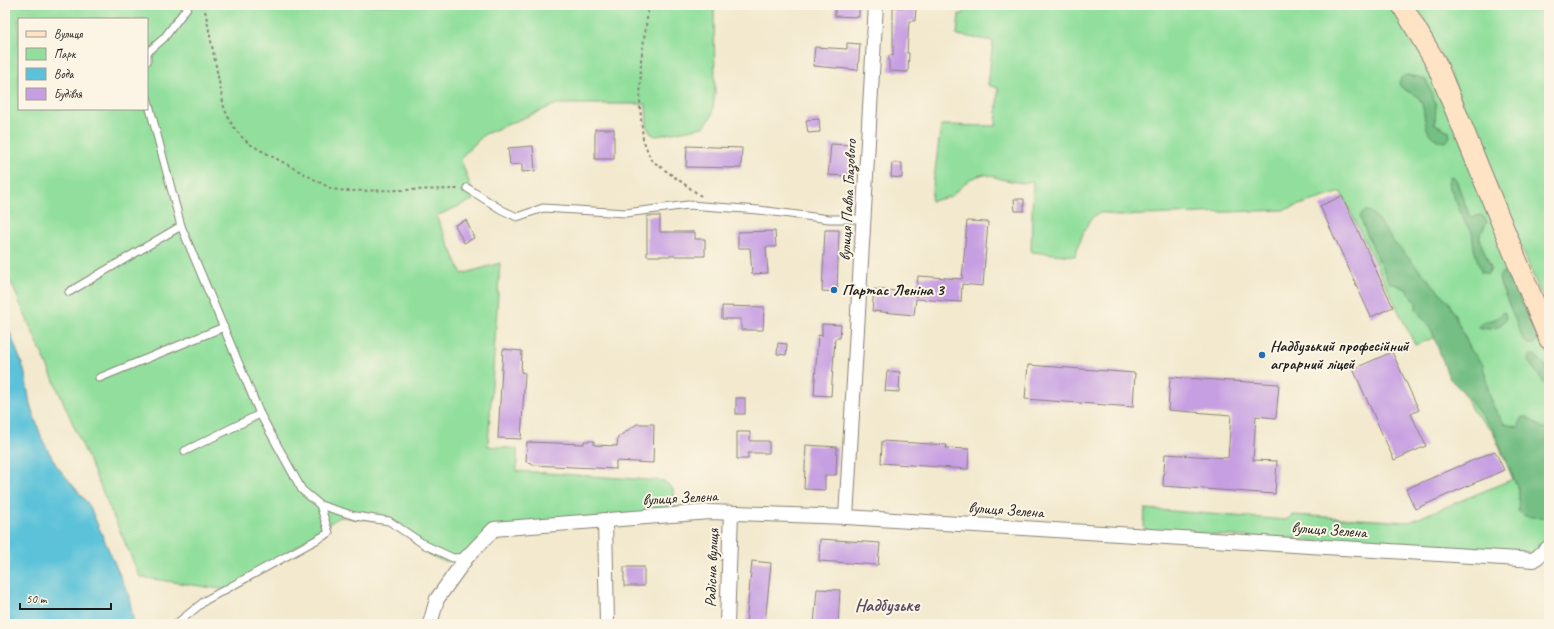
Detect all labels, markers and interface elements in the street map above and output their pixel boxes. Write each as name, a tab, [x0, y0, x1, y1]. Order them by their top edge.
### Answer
legend	[18, 18, 148, 110]
text: Вулиця	[54, 26, 83, 42]
text: Парк	[54, 46, 77, 62]
text: Вода	[54, 66, 75, 82]
text: Будівля	[54, 86, 83, 102]
street label: вулиця Павла Глазового	[835, 138, 861, 261]
place label: Партас Леніна 3	[842, 280, 946, 300]
marker: Партас Леніна 3	[829, 285, 839, 295]
place label: Надбузький професійний аграрний ліцей	[1270, 336, 1410, 374]
marker: Надбузький професійний аграрний ліцей	[1257, 350, 1267, 360]
street label: вулиця Зелена	[642, 486, 720, 510]
street label: вулиця Зелена	[968, 497, 1046, 523]
street label: вулиця Зелена	[1291, 517, 1369, 543]
street label: Радісна вулиця	[701, 527, 723, 608]
scale bar	[20, 585, 111, 611]
text: 50 m	[26, 591, 48, 607]
district label: Надбузьке	[855, 594, 920, 616]

